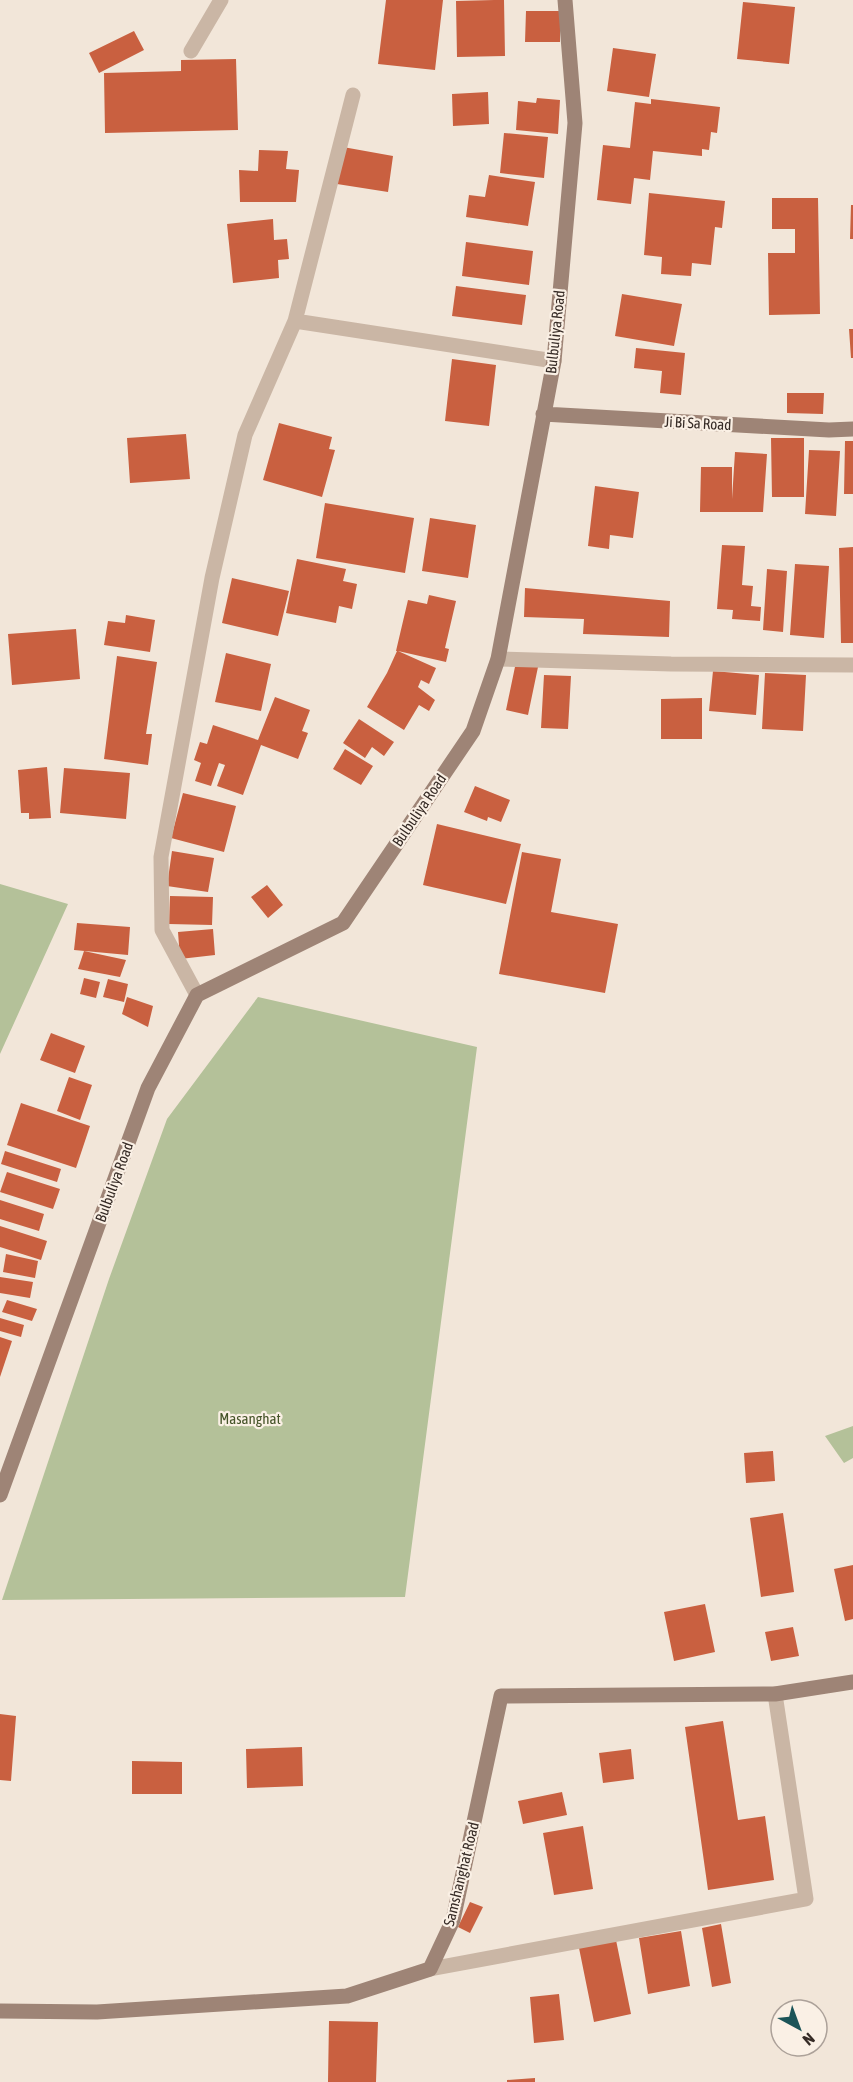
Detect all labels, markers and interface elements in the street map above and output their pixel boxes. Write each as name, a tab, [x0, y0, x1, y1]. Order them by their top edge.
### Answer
street label: Bulbuliya Road	[542, 289, 568, 375]
street label: Ji Bi Sa Road	[664, 413, 732, 433]
street label: Bulbuliya Road	[389, 771, 449, 849]
street label: Bulbuliya Road	[92, 1140, 136, 1224]
park label: Masanghat	[219, 1410, 281, 1427]
street label: Samshanghat Road	[440, 1820, 482, 1928]
north arrow	[769, 1998, 829, 2058]
text: N	[799, 2029, 818, 2049]

